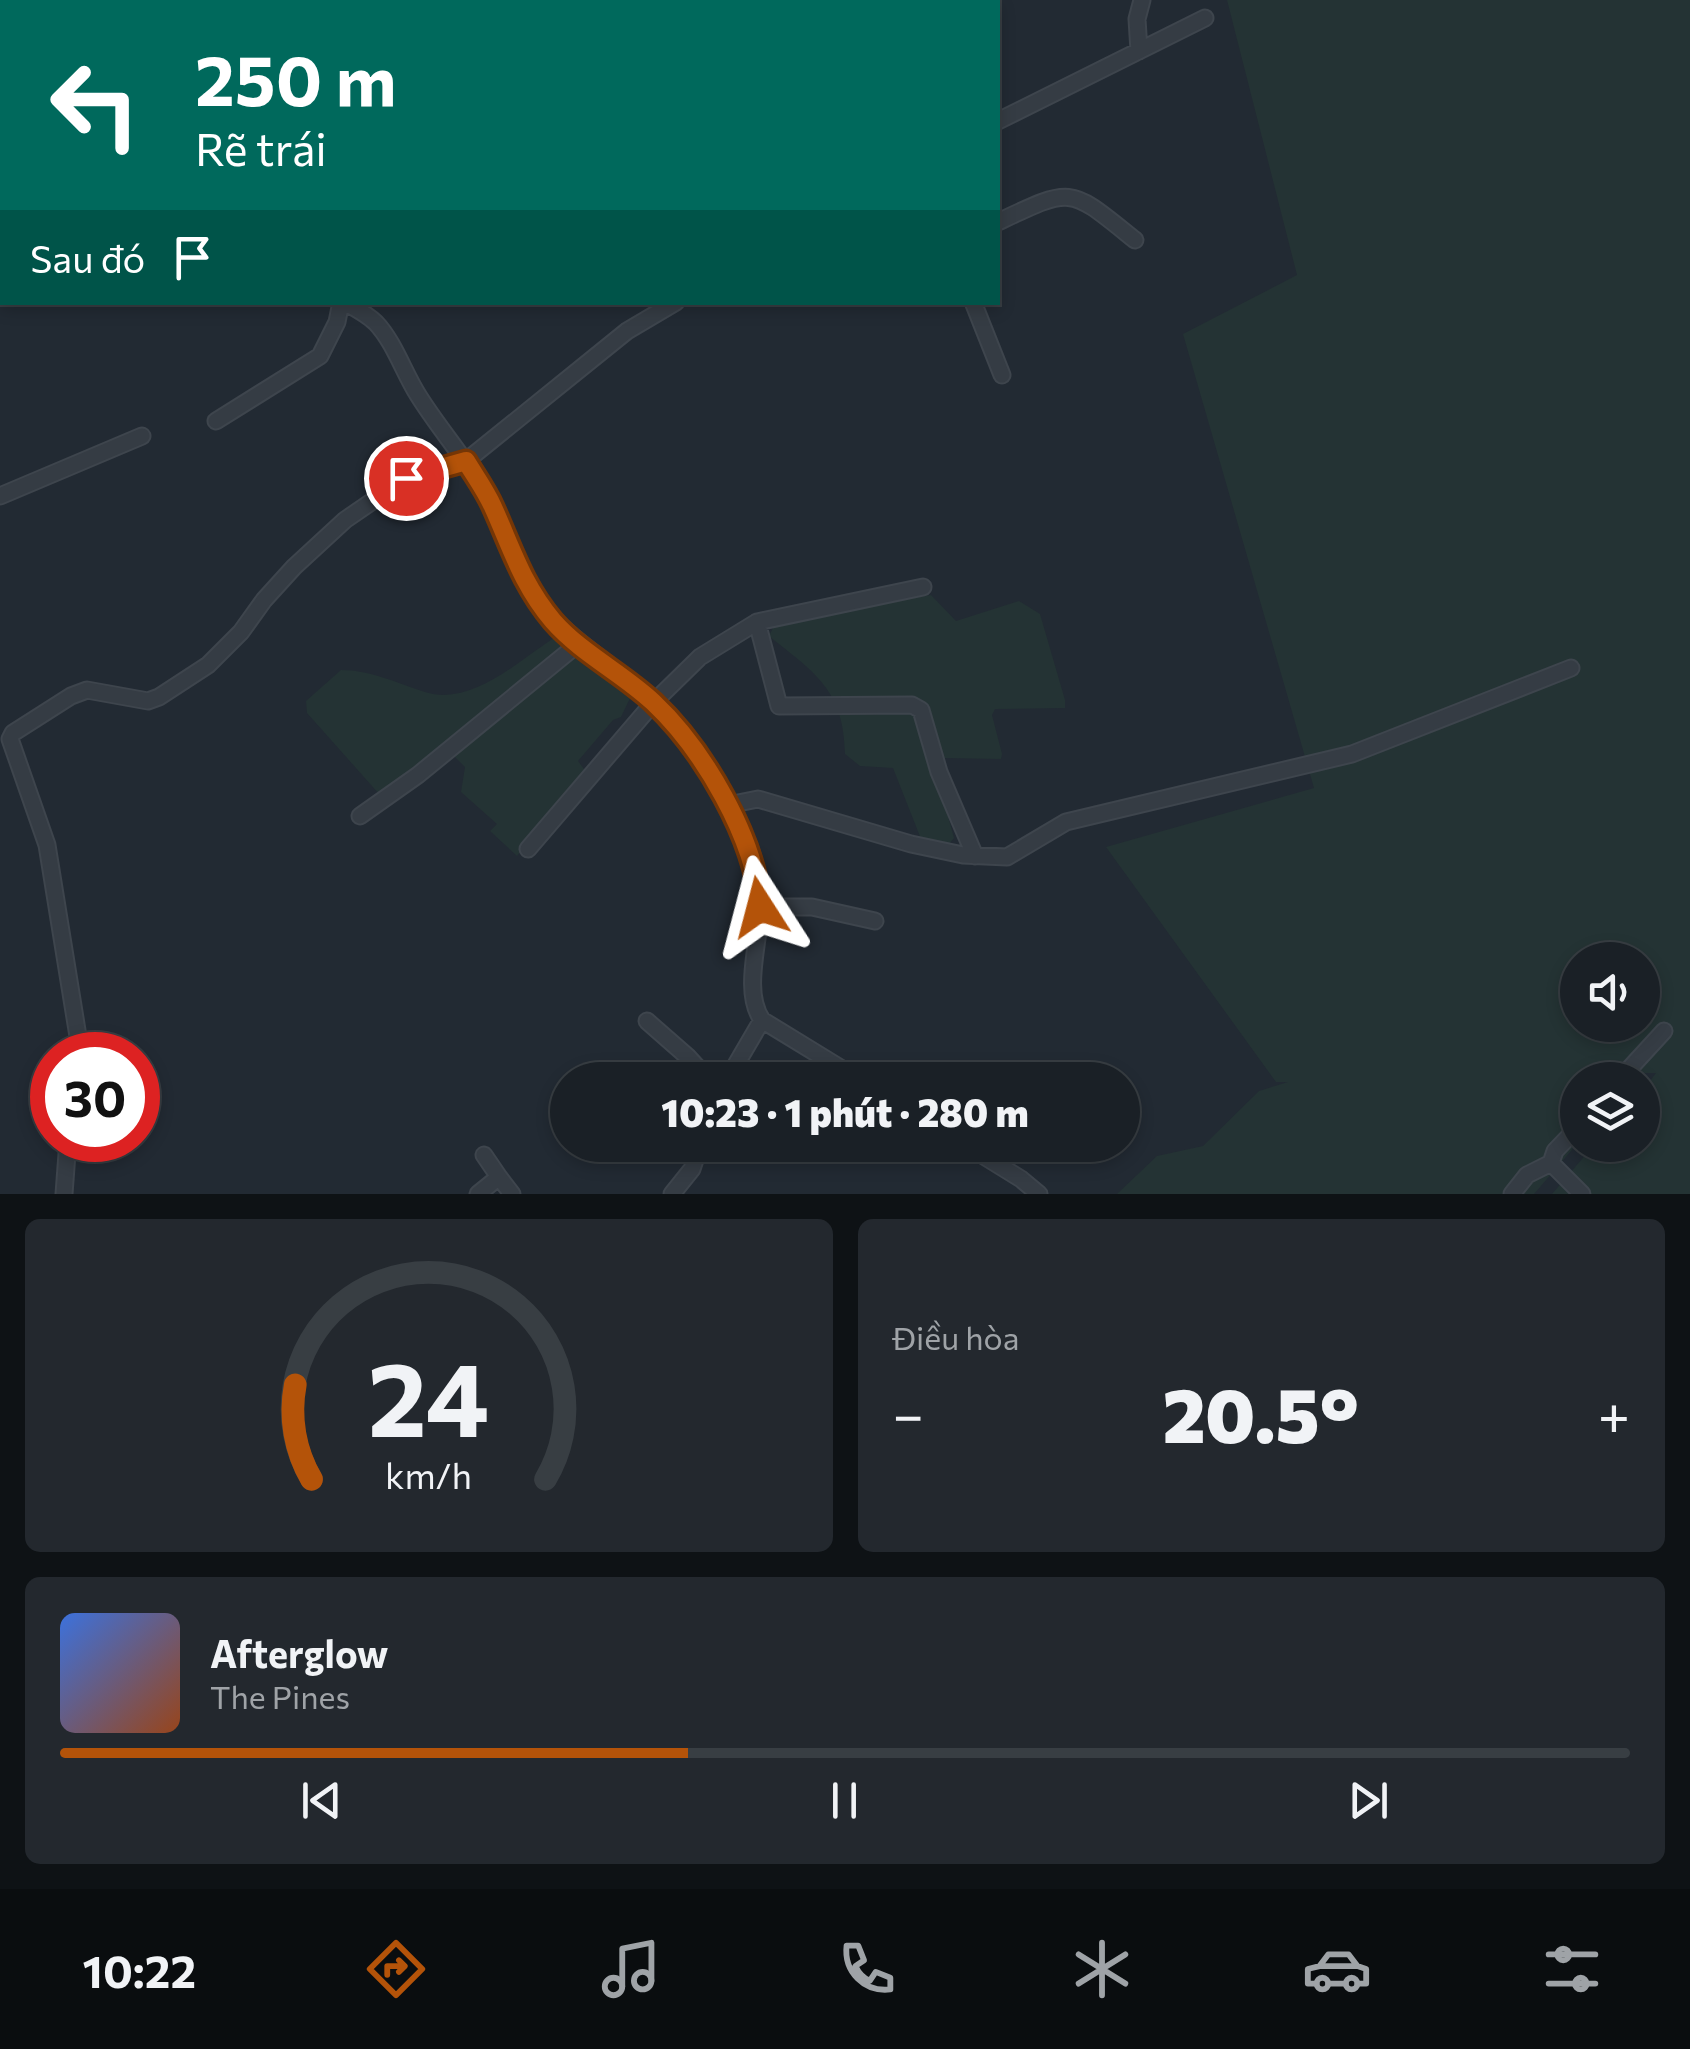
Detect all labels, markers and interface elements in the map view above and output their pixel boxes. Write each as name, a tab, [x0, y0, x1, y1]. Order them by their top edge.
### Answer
text: 250 m	[195, 35, 397, 120]
icon: left	[30, 40, 160, 170]
text: Rẽ trái	[195, 120, 327, 175]
icon: arrive	[165, 230, 220, 285]
text: Sau đó	[30, 234, 145, 281]
pin	[364, 436, 449, 521]
icon: arrive	[379, 451, 434, 506]
position arrow	[708, 855, 812, 959]
map controls	[1560, 942, 1660, 1162]
button: sound	[1560, 942, 1660, 1042]
speed limit sign: 30	[30, 1032, 160, 1162]
button: layers	[1560, 1062, 1660, 1162]
text: 10:23 · 1 phút · 280 m	[661, 1088, 1029, 1135]
text: Điều hòa	[893, 1317, 1019, 1357]
text: 24	[368, 1331, 490, 1458]
text: 20.5°	[1162, 1367, 1359, 1458]
text: −	[893, 1379, 924, 1446]
text: +	[1598, 1379, 1630, 1446]
text: km/h	[385, 1453, 472, 1496]
text: Afterglow	[210, 1629, 388, 1676]
text: The Pines	[210, 1676, 350, 1716]
icon: previous	[294, 1773, 349, 1828]
icon: pause	[817, 1773, 872, 1828]
icon: next	[1341, 1773, 1396, 1828]
icon: directions	[361, 1934, 431, 2004]
icon: music	[596, 1934, 666, 2004]
icon: phone	[832, 1934, 902, 2004]
icon: climate	[1067, 1934, 1137, 2004]
icon: car	[1302, 1934, 1372, 2004]
icon: filters	[1537, 1934, 1607, 2004]
text: 10:22	[83, 1942, 196, 1997]

